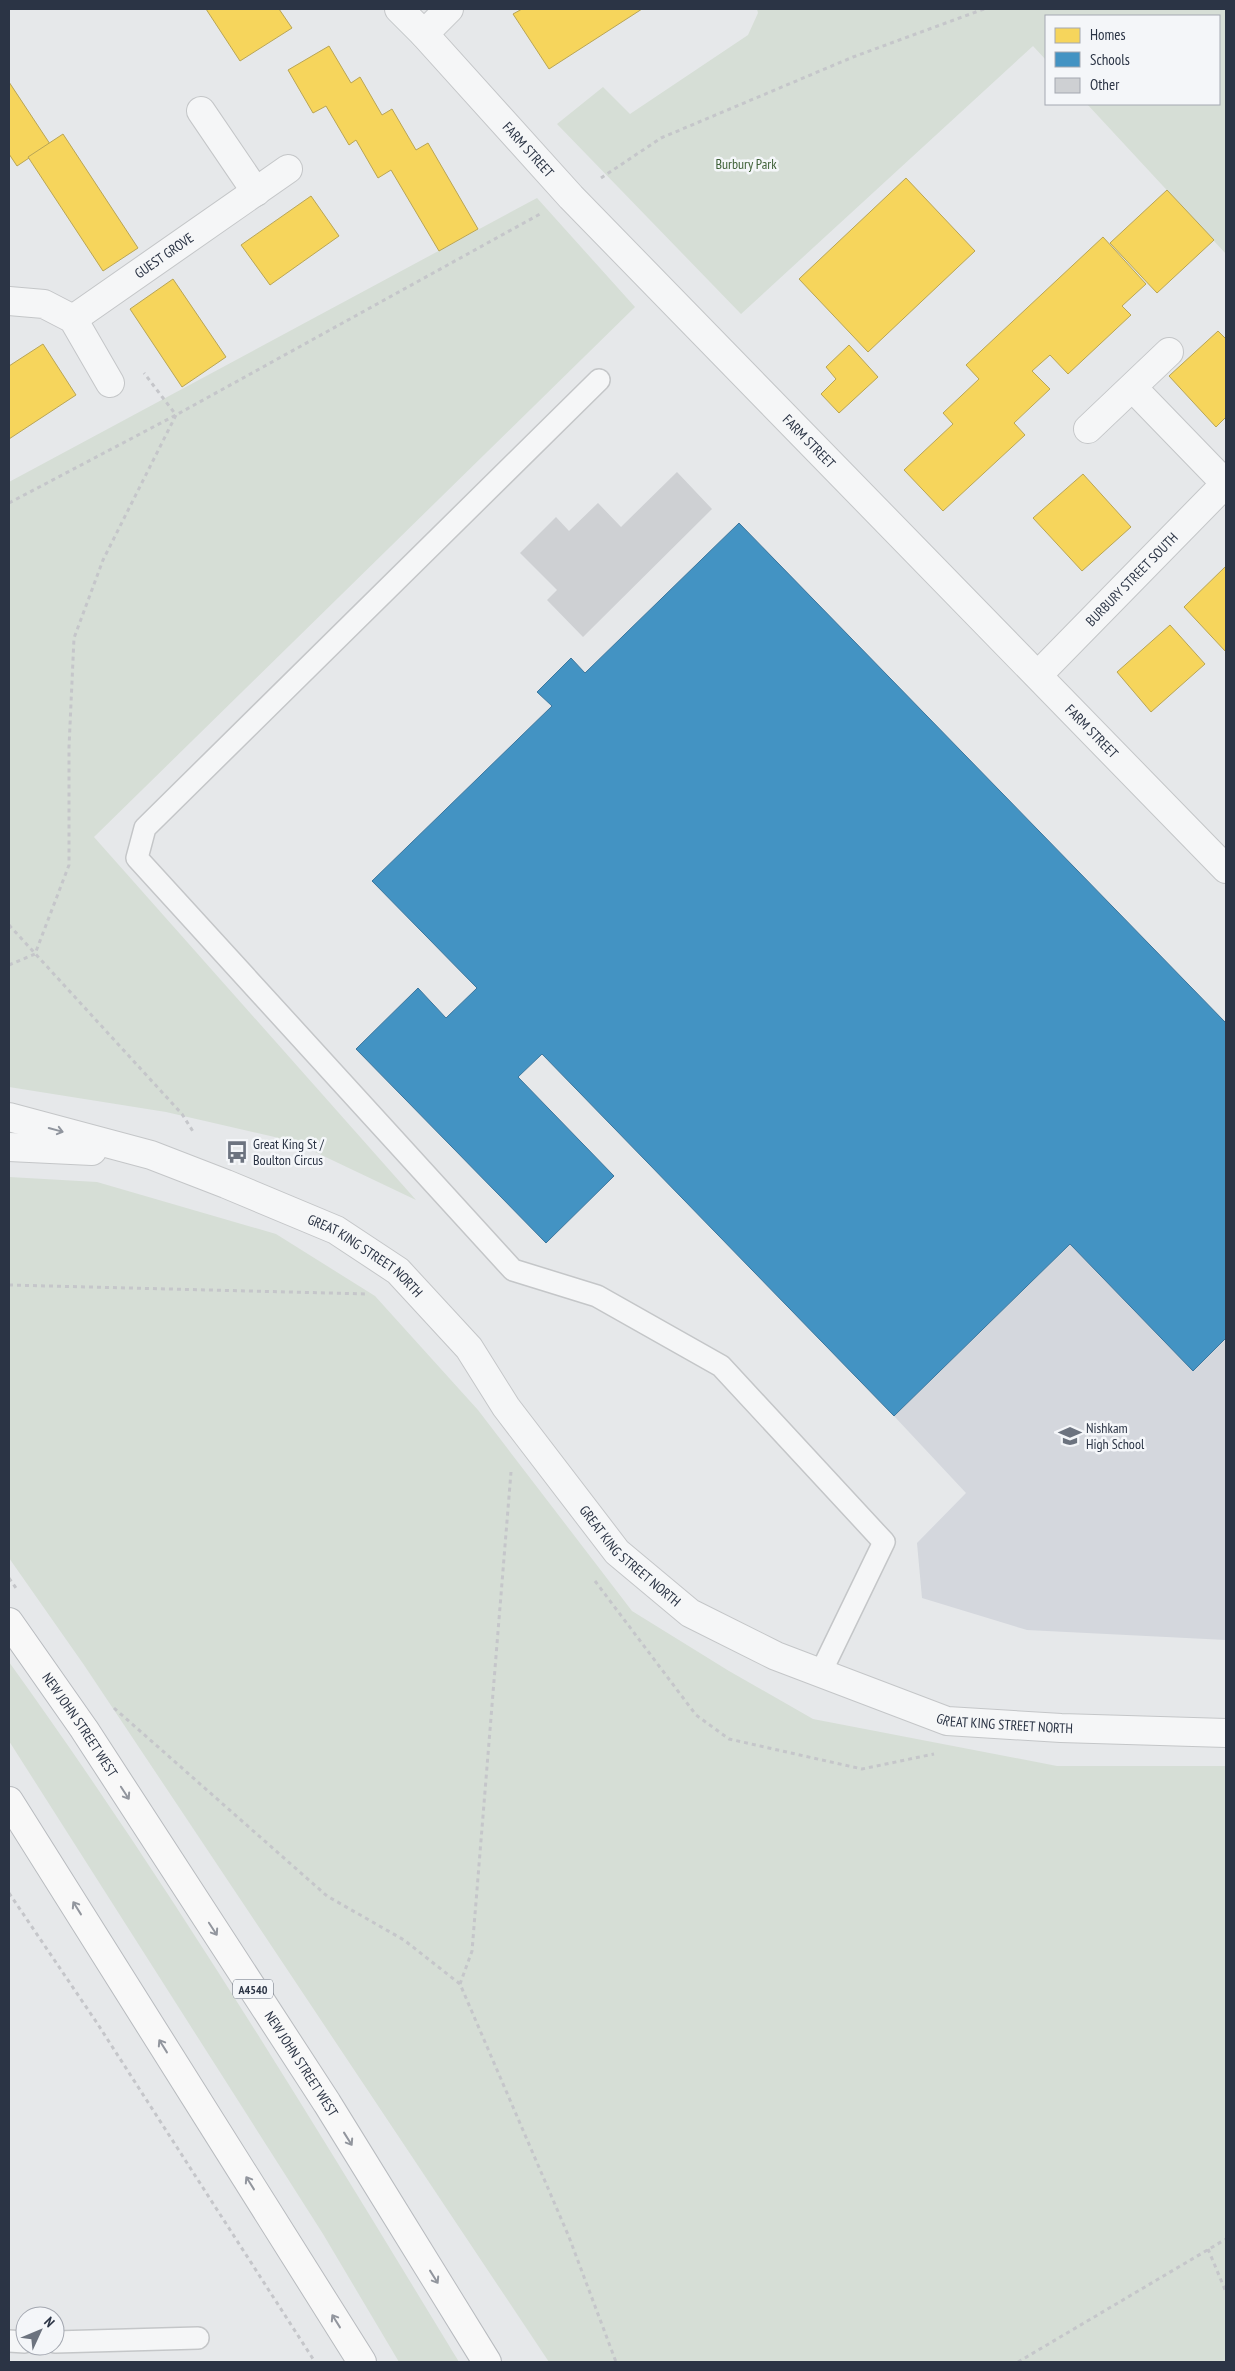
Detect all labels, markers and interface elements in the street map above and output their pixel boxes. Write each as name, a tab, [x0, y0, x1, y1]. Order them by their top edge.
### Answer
legend	[1045, 15, 1220, 105]
text: Homes	[1090, 25, 1126, 44]
text: Schools	[1090, 50, 1130, 69]
text: Other	[1090, 75, 1120, 94]
street label: FARM STREET	[499, 118, 558, 182]
park label: Burbury Park	[715, 155, 777, 173]
street label: GUEST GROVE	[131, 229, 197, 282]
street label: FARM STREET	[779, 411, 840, 473]
street label: BURBURY STREET SOUTH	[1082, 529, 1182, 630]
street label: FARM STREET	[1062, 701, 1123, 763]
one-way arrow	[47, 1125, 63, 1135]
place label: Great King St / Boulton Circus	[253, 1135, 325, 1169]
bus stop icon: Great King St / Boulton Circus	[224, 1139, 250, 1165]
street label: GREAT KING STREET NORTH	[305, 1210, 427, 1301]
place label: Nishkam High School	[1086, 1419, 1145, 1453]
school or university icon: Nishkam High School	[1057, 1423, 1083, 1449]
street label: GREAT KING STREET NORTH	[576, 1502, 684, 1610]
street label: NEW JOHN STREET WEST	[38, 1669, 122, 1781]
street label: GREAT KING STREET NORTH	[934, 1709, 1073, 1737]
one-way arrow	[120, 1785, 130, 1799]
one-way arrow	[71, 1902, 81, 1916]
one-way arrow	[208, 1922, 218, 1936]
road number: A4540	[233, 1980, 273, 1998]
street label: NEW JOHN STREET WEST	[261, 2008, 343, 2121]
one-way arrow	[158, 2039, 168, 2053]
one-way arrow	[344, 2132, 354, 2146]
one-way arrow	[244, 2177, 254, 2191]
one-way arrow	[429, 2270, 439, 2284]
north arrow	[15, 2306, 65, 2356]
text: N	[40, 2313, 58, 2331]
one-way arrow	[331, 2314, 341, 2328]

